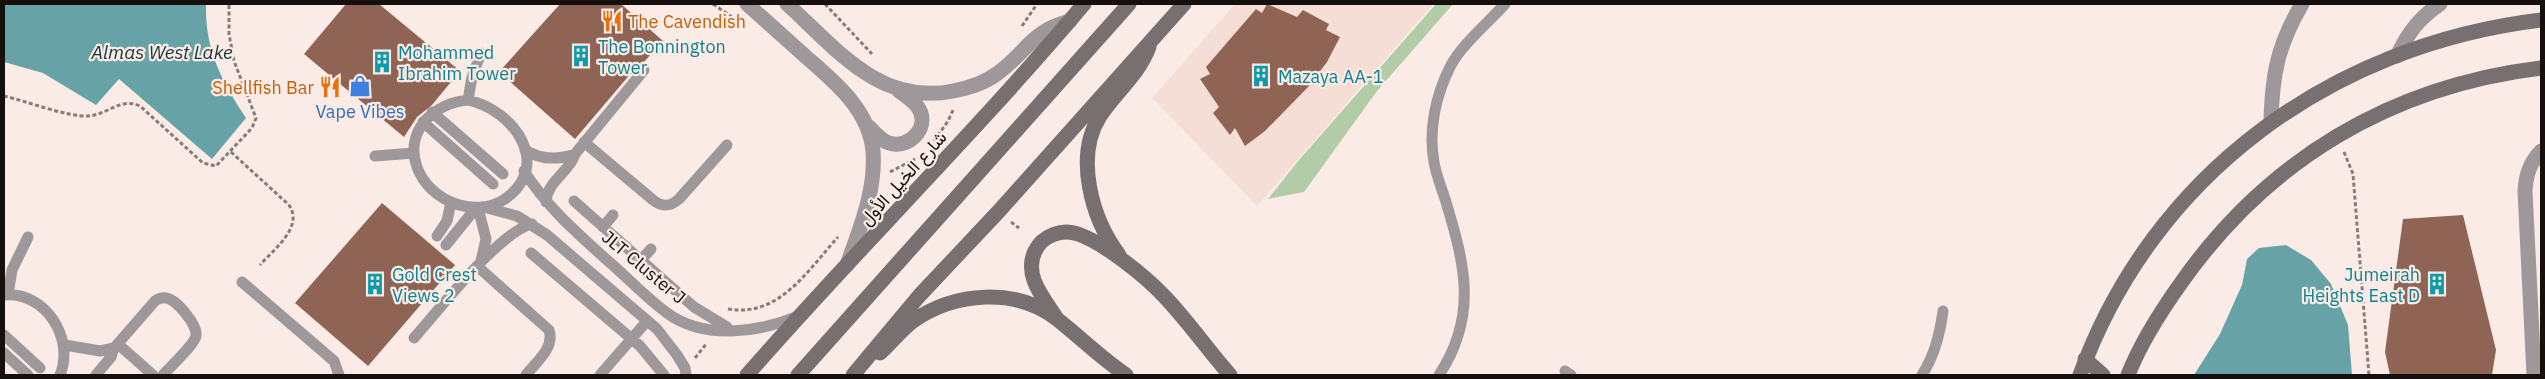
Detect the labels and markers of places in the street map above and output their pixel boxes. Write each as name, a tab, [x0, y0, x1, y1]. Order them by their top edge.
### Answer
restaurant icon: The Cavendish	[599, 8, 625, 34]
place label: The Cavendish	[628, 10, 746, 33]
place label: The Bonnington Tower	[598, 35, 726, 79]
place label: Mohammed Ibrahim Tower	[398, 41, 516, 85]
building icon: The Bonnington Tower	[568, 43, 594, 69]
building icon: Mohammed Ibrahim Tower	[369, 49, 395, 75]
building icon: Mazaya AA-1	[1248, 63, 1274, 89]
place label: Mazaya AA-1	[1278, 65, 1384, 88]
shop icon: Vape Vibes	[347, 73, 373, 99]
restaurant icon: Shellfish Bar	[317, 74, 343, 100]
place label: Shellfish Bar	[212, 76, 314, 99]
place label: Vape Vibes	[315, 100, 405, 123]
place label: Gold Crest Views 2	[392, 263, 477, 307]
place label: Jumeirah Heights East D	[2302, 263, 2420, 307]
building icon: Gold Crest Views 2	[362, 271, 388, 297]
building icon: Jumeirah Heights East D	[2424, 271, 2450, 297]

